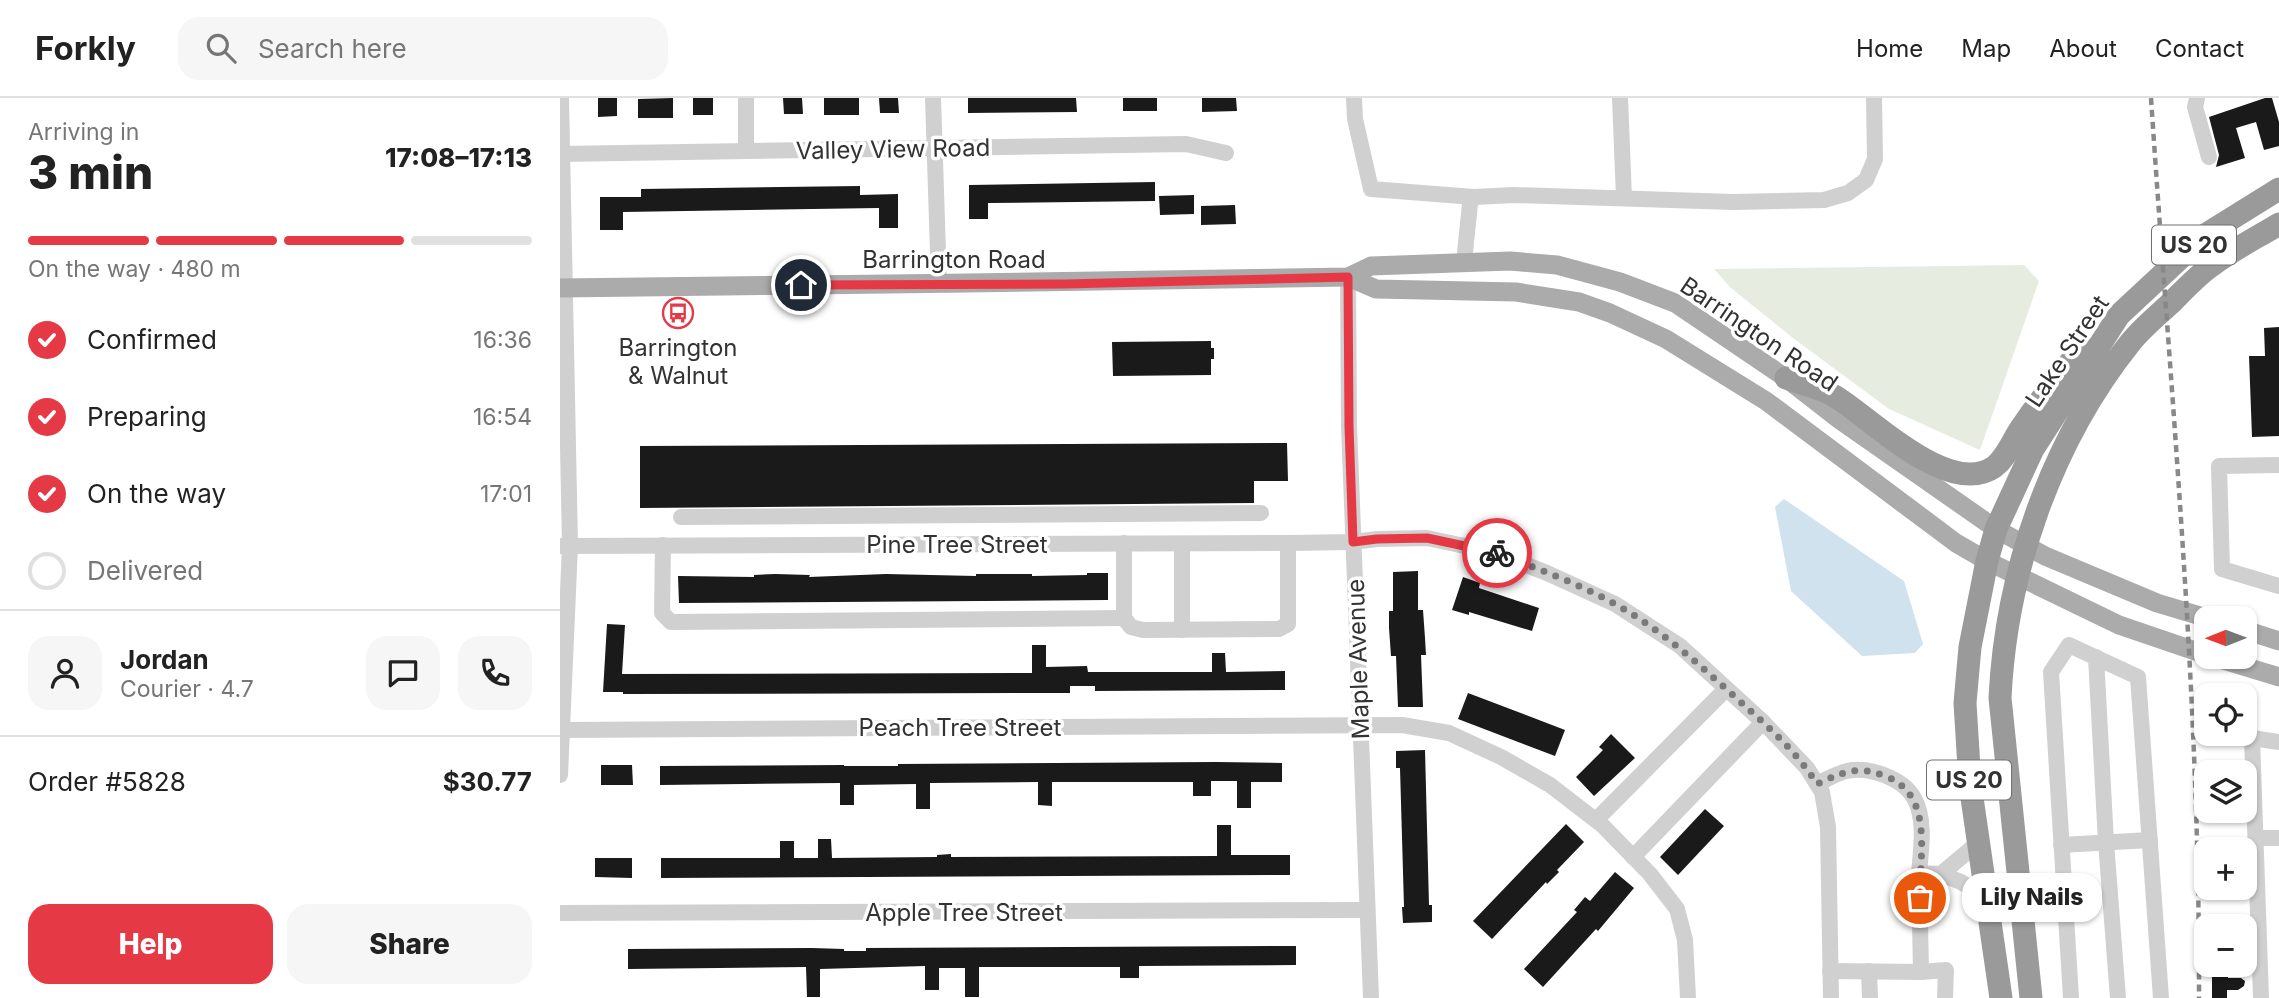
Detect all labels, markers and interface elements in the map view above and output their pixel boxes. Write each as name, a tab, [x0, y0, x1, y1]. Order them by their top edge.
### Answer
search box	[178, 17, 668, 80]
text: Forkly	[35, 28, 136, 68]
icon: search	[202, 29, 240, 67]
text: Search here	[258, 33, 407, 64]
text: Home	[1856, 34, 1923, 63]
text: Map	[1961, 34, 2011, 63]
text: About	[2049, 34, 2117, 63]
text: Contact	[2155, 34, 2244, 63]
text: Arriving in	[28, 118, 139, 146]
street label: Valley View Road	[796, 133, 990, 165]
text: 17:08–17:13	[385, 142, 532, 173]
text: 3 min	[28, 144, 153, 200]
road number: US 20	[2152, 226, 2236, 264]
street label: Barrington Road	[862, 245, 1046, 274]
text: On the way · 480 m	[28, 255, 241, 283]
pin	[771, 255, 831, 315]
icon: home	[782, 266, 820, 304]
street label: Barrington Road	[1675, 271, 1843, 397]
street label: Lake Street	[2019, 290, 2115, 412]
bus stop icon: Barrington & Walnut	[661, 296, 695, 330]
icon: check	[28, 321, 66, 359]
text: Confirmed	[87, 324, 217, 355]
text: 16:36	[473, 326, 532, 354]
place label: Barrington & Walnut	[619, 333, 737, 390]
icon: check	[28, 398, 66, 436]
text: Preparing	[87, 401, 207, 432]
text: 16:54	[473, 403, 532, 431]
icon: check	[28, 475, 66, 513]
text: On the way	[87, 478, 226, 509]
text: 17:01	[480, 480, 532, 508]
courier	[1462, 518, 1532, 588]
street label: Pine Tree Street	[866, 530, 1048, 559]
icon: bike	[1478, 534, 1516, 572]
text: Delivered	[87, 555, 203, 586]
street label: Maple Avenue	[1341, 578, 1375, 740]
north arrow	[2194, 606, 2258, 668]
map controls	[2194, 606, 2257, 977]
button: person	[28, 636, 102, 710]
button: chat	[366, 636, 440, 710]
button: phone	[458, 636, 532, 710]
text: Jordan	[120, 644, 209, 675]
text: Courier · 4.7	[120, 675, 254, 703]
button: locate	[2194, 683, 2257, 746]
street label: Peach Tree Street	[859, 713, 1062, 742]
road number: US 20	[1927, 760, 2011, 800]
button: layers	[2194, 760, 2257, 823]
text: Order #5828	[28, 766, 186, 797]
text: $30.77	[443, 766, 532, 797]
button: +	[2194, 837, 2257, 900]
pin	[1890, 868, 1950, 928]
callout: Lily Nails	[1962, 874, 2102, 922]
icon: bag	[1901, 879, 1939, 917]
text: Lily Nails	[1981, 883, 2083, 911]
street label: Apple Tree Street	[865, 898, 1063, 927]
button: Help	[28, 904, 273, 984]
button: Share	[287, 904, 532, 984]
button: −	[2194, 914, 2257, 977]

